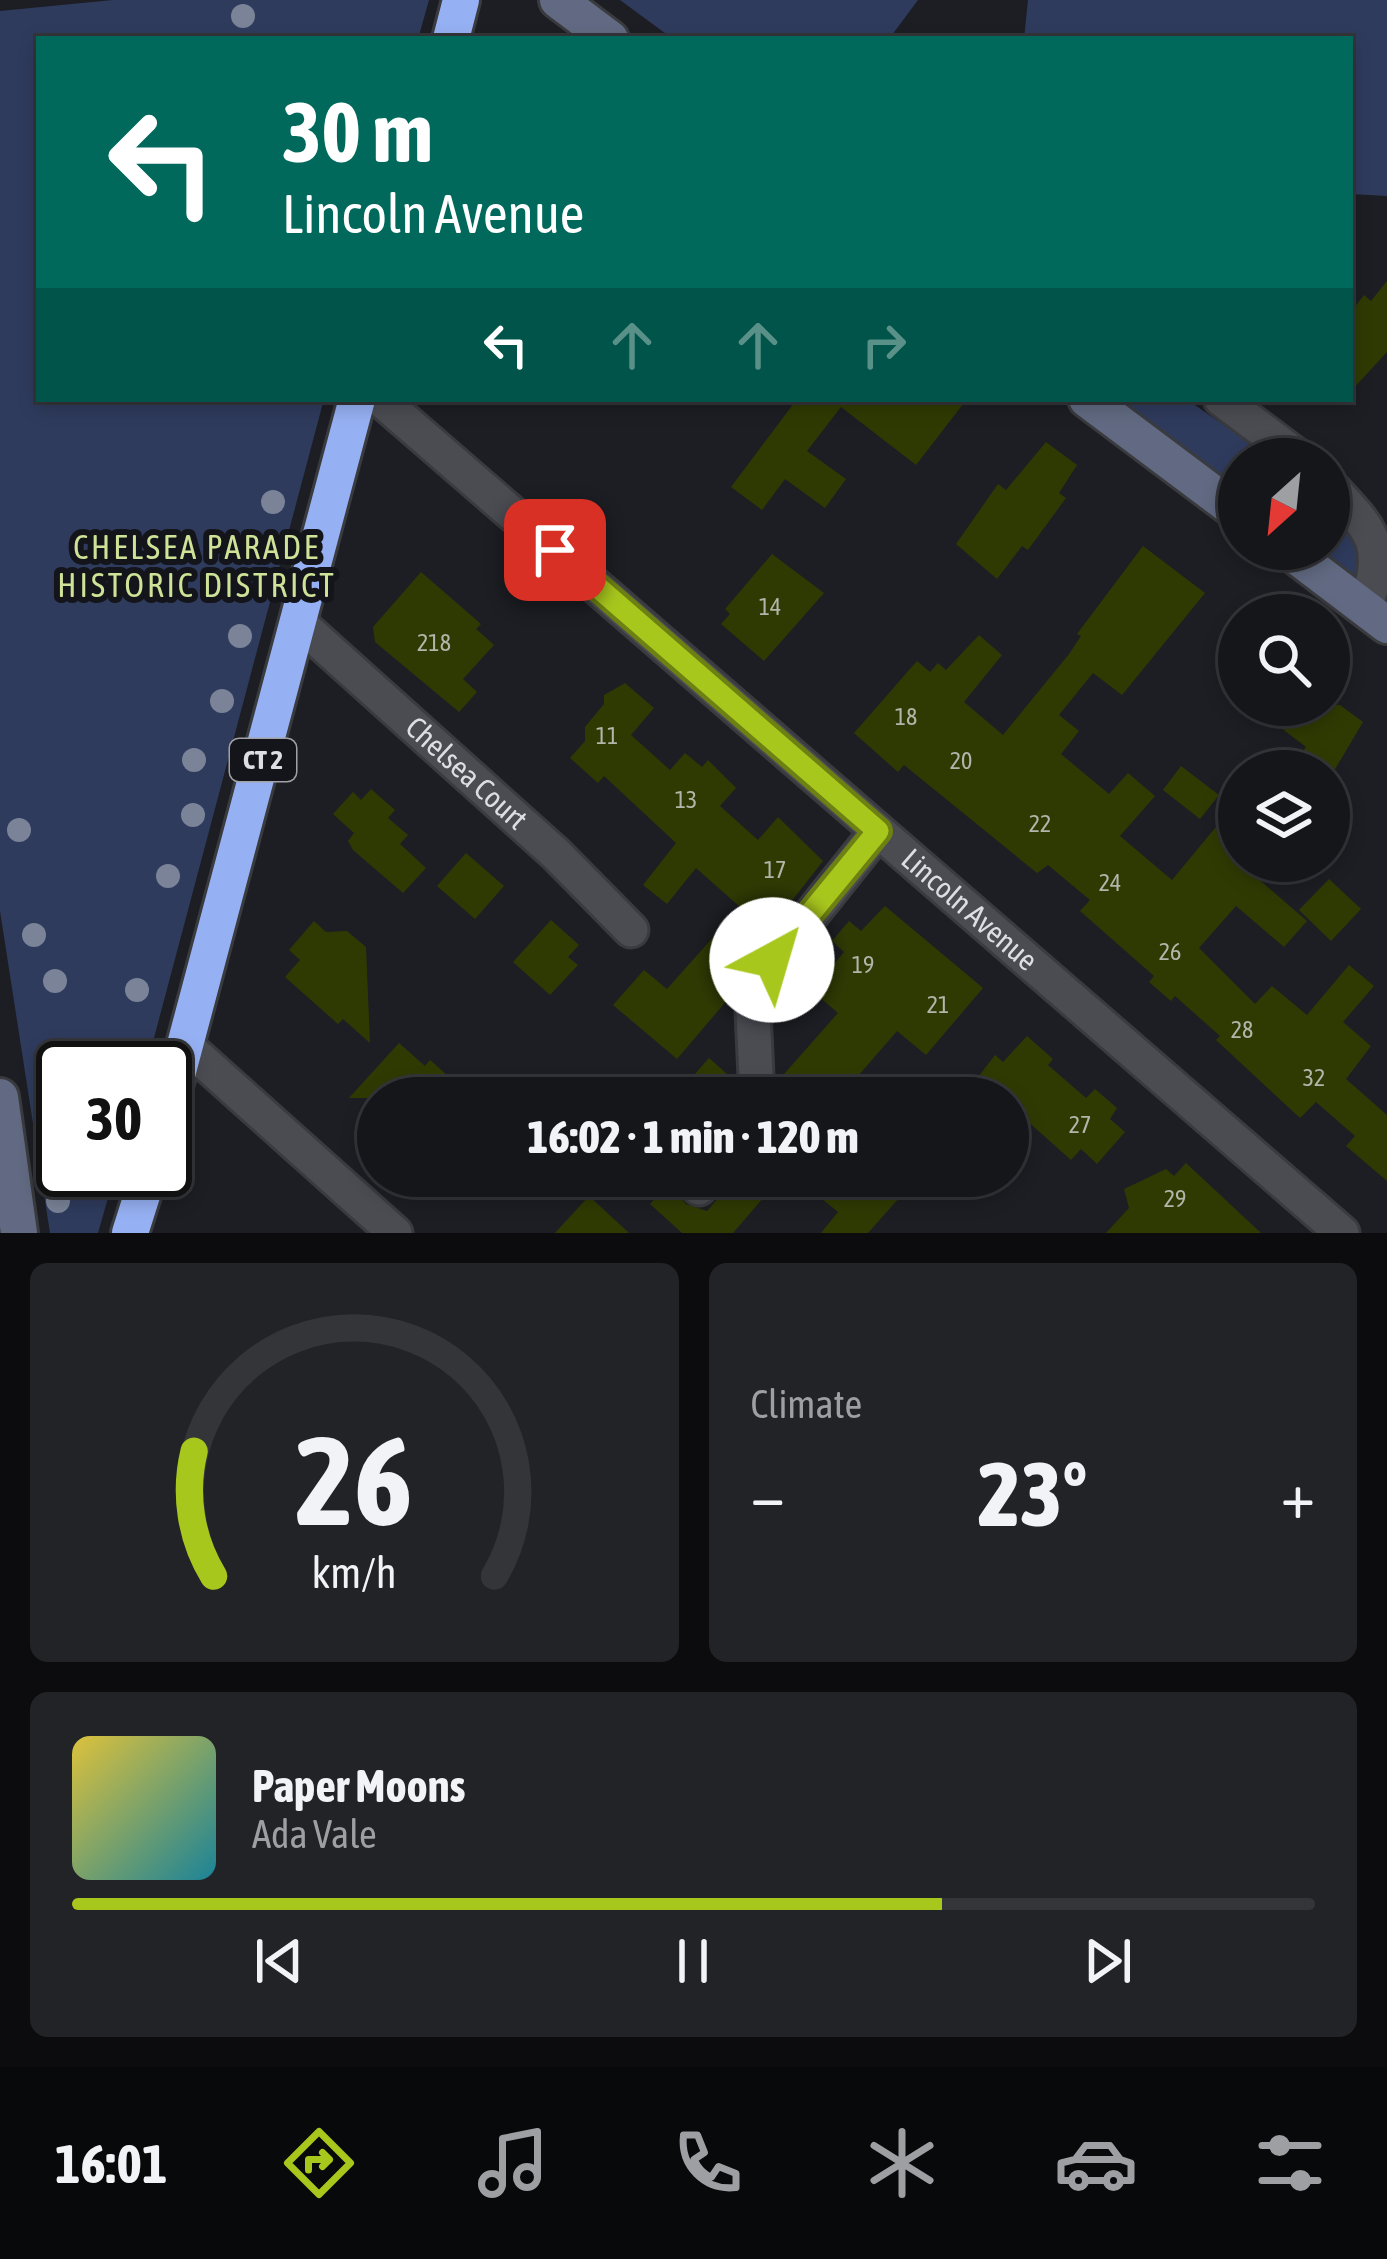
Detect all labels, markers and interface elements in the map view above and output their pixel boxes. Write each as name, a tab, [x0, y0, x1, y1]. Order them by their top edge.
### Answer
icon: left	[84, 84, 240, 240]
text: 30 m	[282, 84, 433, 180]
text: Lincoln Avenue	[282, 183, 584, 244]
icon: left	[473, 312, 539, 378]
icon: ahead	[599, 312, 665, 378]
icon: ahead	[725, 312, 791, 378]
icon: right	[851, 312, 917, 378]
north arrow	[1218, 438, 1350, 570]
map controls	[1218, 438, 1350, 882]
pin	[504, 499, 606, 601]
icon: arrive	[522, 517, 588, 583]
district label: CHELSEA PARADE HISTORIC DISTRICT	[57, 528, 337, 604]
house number: 14	[759, 593, 781, 620]
button: search	[1218, 594, 1350, 726]
house number: 218	[417, 629, 451, 656]
house number: 18	[895, 703, 917, 730]
street label: Chelsea Court	[399, 709, 535, 836]
house number: 11	[596, 722, 618, 749]
road number: CT 2	[230, 739, 296, 781]
house number: 20	[950, 747, 972, 774]
button: layers	[1218, 750, 1350, 882]
house number: 13	[675, 786, 697, 813]
house number: 22	[1029, 810, 1051, 837]
street label: Lincoln Avenue	[895, 841, 1045, 977]
house number: 17	[764, 856, 786, 883]
house number: 24	[1099, 869, 1121, 896]
position arrow	[709, 897, 835, 1023]
house number: 26	[1159, 938, 1181, 965]
house number: 19	[852, 951, 874, 978]
house number: 21	[927, 991, 949, 1018]
house number: 28	[1231, 1016, 1253, 1043]
speed limit sign: 30	[36, 1041, 192, 1197]
house number: 32	[1303, 1064, 1325, 1091]
text: 16:02 · 1 min · 120 m	[527, 1111, 859, 1163]
house number: 27	[1069, 1111, 1091, 1138]
house number: 29	[1164, 1185, 1186, 1212]
text: Climate	[751, 1382, 862, 1426]
text: 26	[296, 1408, 413, 1551]
text: 23°	[978, 1442, 1087, 1545]
text: −	[751, 1456, 785, 1532]
text: +	[1281, 1456, 1315, 1532]
text: km/h	[312, 1547, 397, 1596]
text: Paper Moons	[252, 1760, 465, 1812]
text: Ada Vale	[252, 1812, 377, 1856]
icon: previous	[246, 1928, 312, 1994]
icon: pause	[660, 1928, 726, 1994]
icon: next	[1075, 1928, 1141, 1994]
icon: directions	[277, 2121, 361, 2205]
icon: music	[471, 2121, 555, 2205]
icon: phone	[666, 2121, 750, 2205]
icon: climate	[860, 2121, 944, 2205]
icon: car	[1054, 2121, 1138, 2205]
icon: filters	[1248, 2121, 1332, 2205]
text: 16:01	[55, 2133, 167, 2194]

